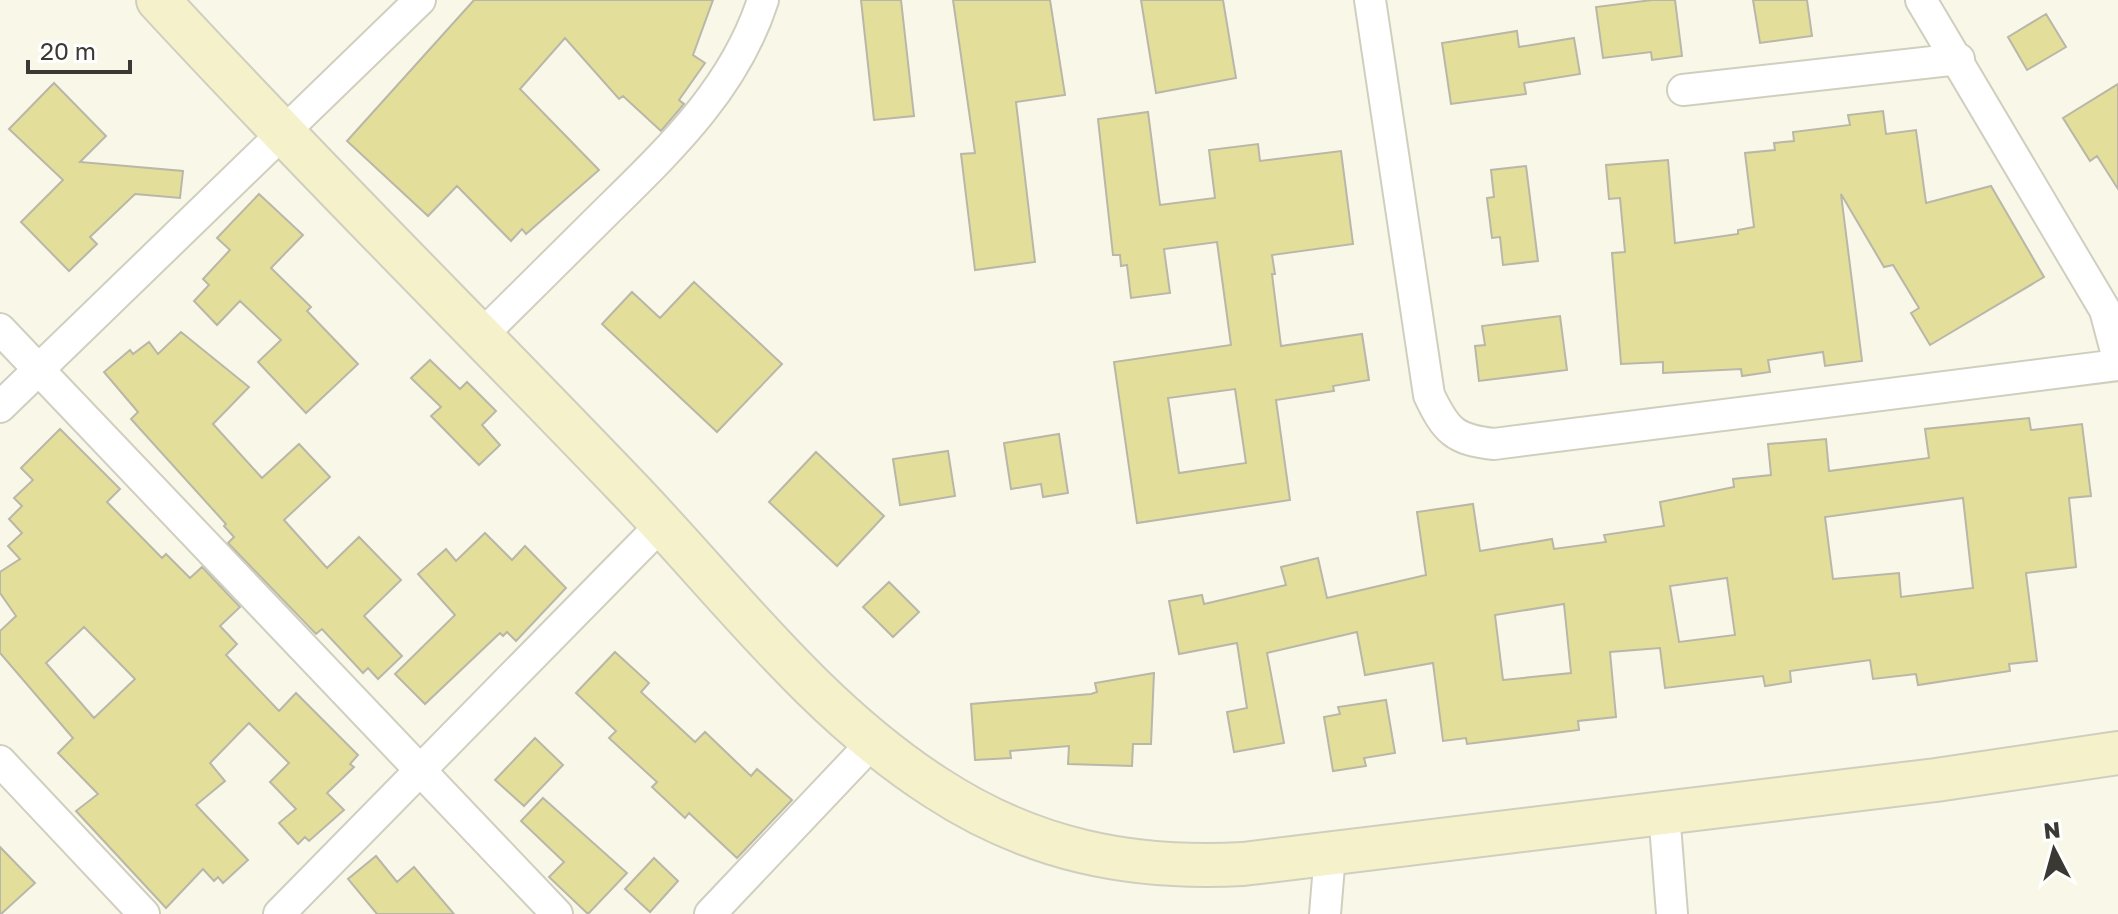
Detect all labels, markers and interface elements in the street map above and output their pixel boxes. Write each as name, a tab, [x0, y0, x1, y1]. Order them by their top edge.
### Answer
scale bar	[28, 24, 130, 74]
text: 20 m	[40, 36, 96, 65]
north arrow	[2014, 810, 2094, 890]
text: N	[2042, 815, 2062, 844]

